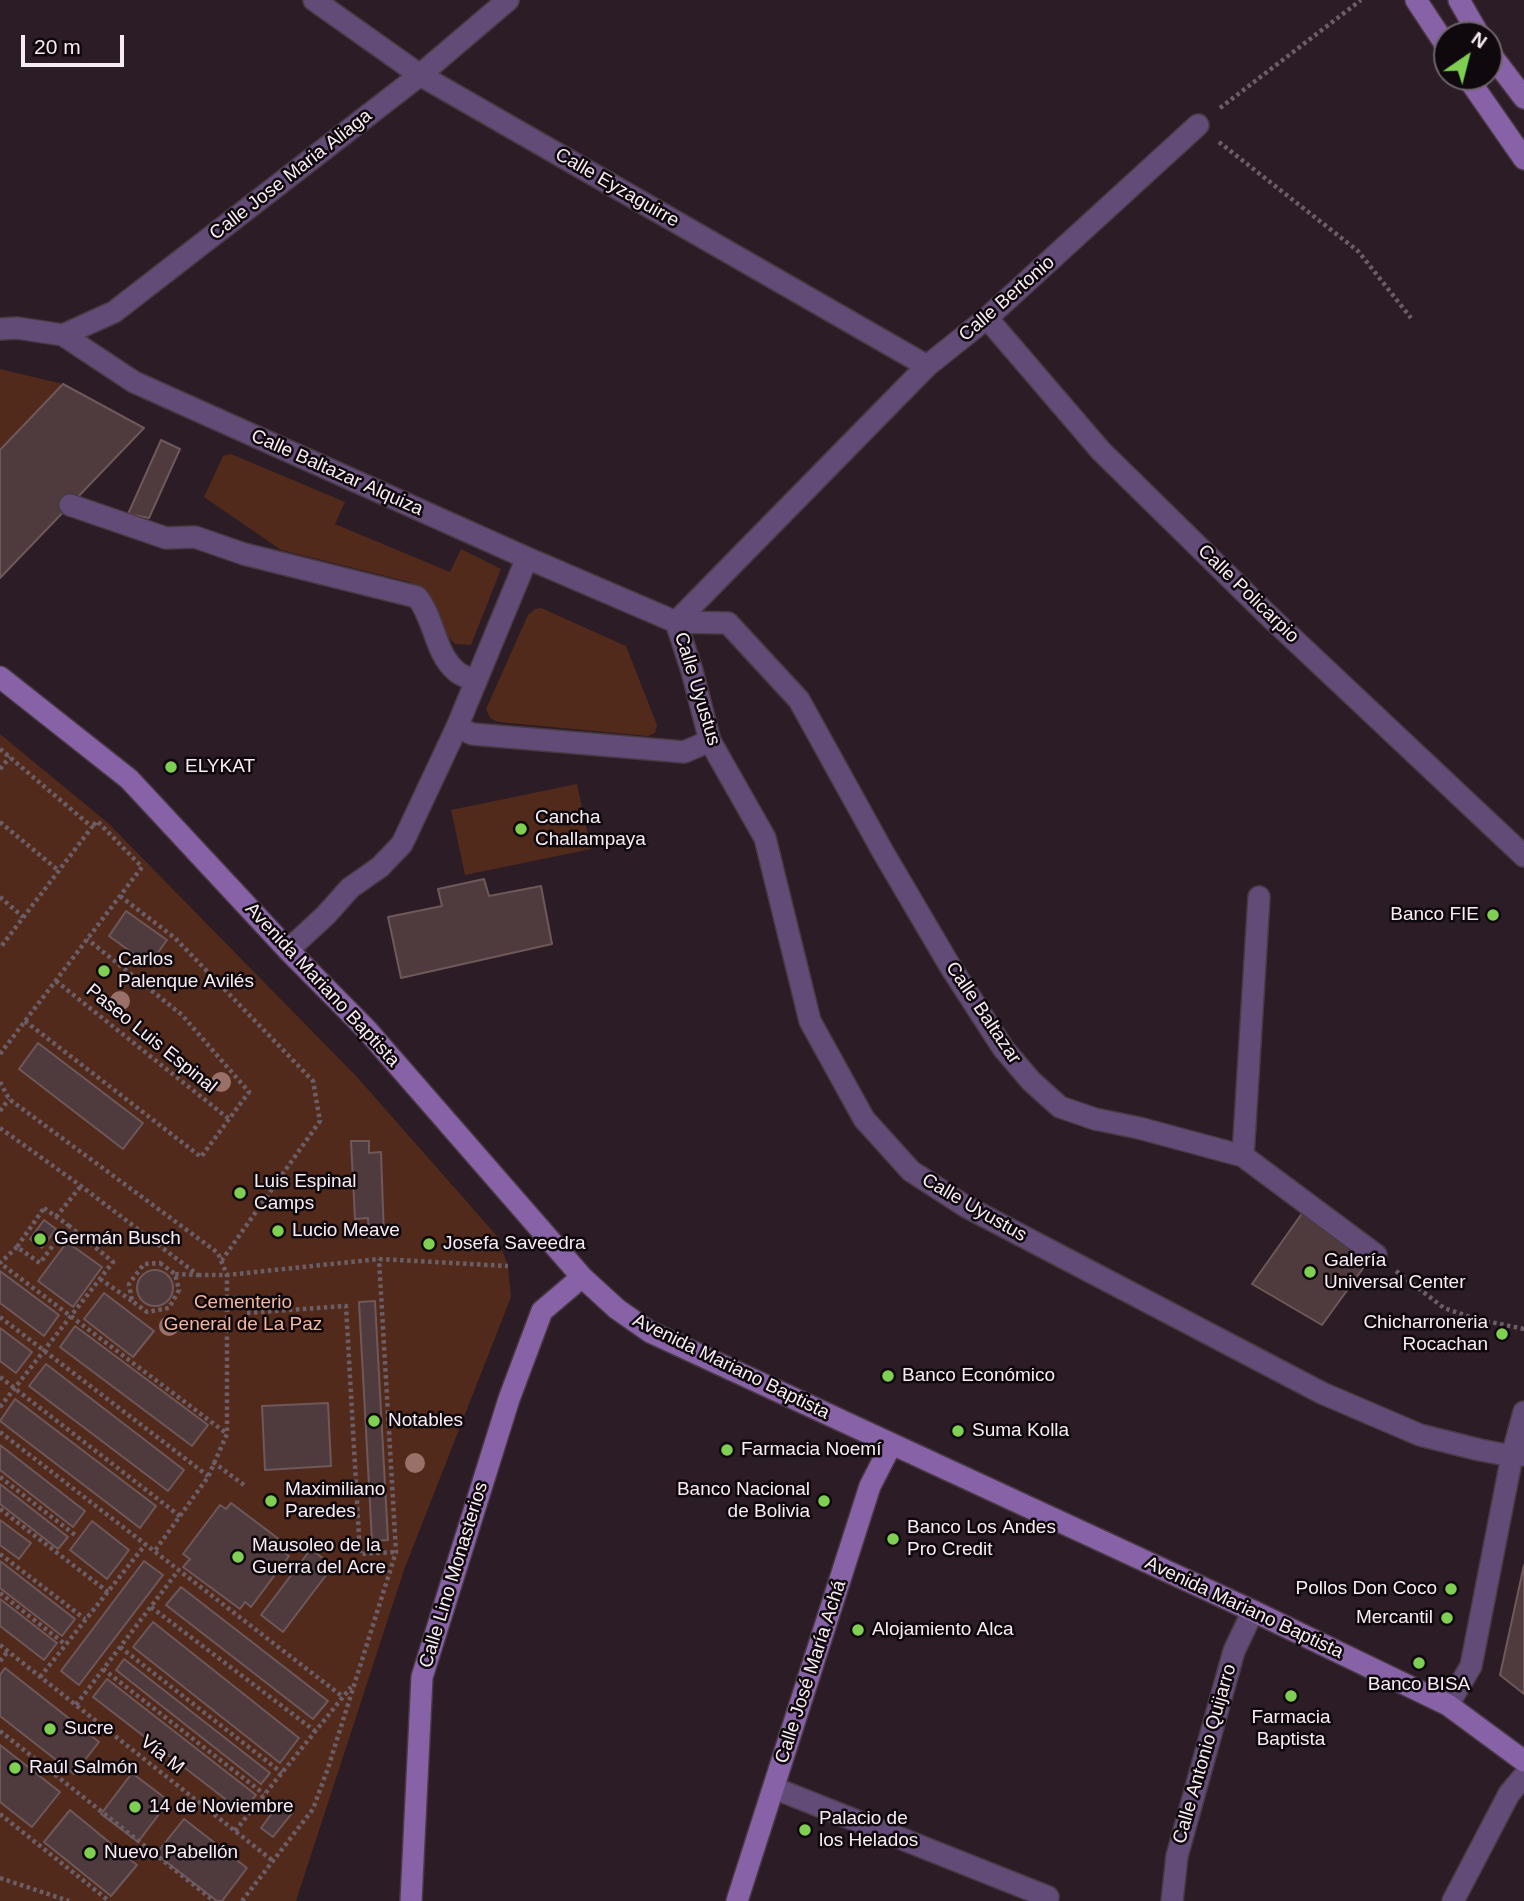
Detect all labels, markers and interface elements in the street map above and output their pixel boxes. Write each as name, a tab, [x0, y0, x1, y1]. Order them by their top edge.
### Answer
scale bar	[24, 21, 128, 65]
north arrow	[1433, 21, 1503, 91]
text: N	[1468, 27, 1491, 53]
text: 20 m	[34, 35, 81, 58]
street label: Calle Jose Maria Aliaga	[205, 105, 377, 245]
street label: Calle Eyzaguirre	[551, 143, 683, 233]
street label: Calle Bertonio	[954, 251, 1060, 347]
street label: Calle Baltazar Alquiza	[247, 425, 427, 521]
street label: Calle Policarpio	[1193, 540, 1303, 648]
street label: Calle Uyustus	[669, 630, 725, 748]
place label: ELYKAT	[185, 756, 255, 778]
marker: ELYKAT	[163, 759, 179, 775]
place label: Cancha Challampaya	[535, 807, 646, 851]
marker: Cancha Challampaya	[513, 821, 529, 837]
street label: Avenida Mariano Baptista	[240, 898, 404, 1072]
place label: Banco FIE	[1390, 904, 1479, 926]
marker: Banco FIE	[1485, 907, 1501, 923]
place label: Carlos Palenque Avilés	[118, 949, 254, 993]
street label: Calle Baltazar	[940, 958, 1026, 1068]
marker: Carlos Palenque Avilés	[96, 963, 112, 979]
street label: Paseo Luis Espinal	[81, 979, 221, 1099]
street label: Calle Uyustus	[918, 1169, 1030, 1247]
place label: Luis Espinal Camps	[254, 1171, 356, 1215]
marker: Luis Espinal Camps	[232, 1185, 248, 1201]
place label: Lucio Meave	[292, 1220, 400, 1242]
marker: Lucio Meave	[270, 1223, 286, 1239]
place label: Germán Busch	[54, 1228, 181, 1250]
marker: Germán Busch	[32, 1231, 48, 1247]
place label: Josefa Saveedra	[443, 1233, 586, 1255]
marker: Josefa Saveedra	[421, 1236, 437, 1252]
place label: Galería Universal Center	[1324, 1250, 1465, 1294]
marker: Galería Universal Center	[1302, 1264, 1318, 1280]
park label: Cementerio General de La Paz	[164, 1292, 322, 1336]
street label: Avenida Mariano Baptista	[629, 1309, 833, 1425]
place label: Chicharroneria Rocachan	[1363, 1312, 1488, 1356]
marker: Chicharroneria Rocachan	[1494, 1326, 1510, 1342]
place label: Banco Económico	[902, 1365, 1055, 1387]
marker: Banco Económico	[880, 1368, 896, 1384]
place label: Notables	[388, 1410, 463, 1432]
marker: Notables	[366, 1413, 382, 1429]
place label: Suma Kolla	[972, 1420, 1069, 1442]
marker: Suma Kolla	[950, 1423, 966, 1439]
place label: Farmacia Noemí	[741, 1439, 881, 1461]
marker: Farmacia Noemí	[719, 1442, 735, 1458]
place label: Maximiliano Paredes	[285, 1479, 385, 1523]
street label: Calle Lino Monasterios	[415, 1479, 493, 1671]
place label: Banco Nacional de Bolivia	[677, 1479, 810, 1523]
marker: Maximiliano Paredes	[263, 1493, 279, 1509]
marker: Banco Nacional de Bolivia	[816, 1493, 832, 1509]
place label: Banco Los Andes Pro Credit	[907, 1517, 1056, 1561]
marker: Banco Los Andes Pro Credit	[885, 1531, 901, 1547]
place label: Mausoleo de la Guerra del Acre	[252, 1535, 386, 1579]
marker: Mausoleo de la Guerra del Acre	[230, 1549, 246, 1565]
street label: Avenida Mariano Baptista	[1141, 1552, 1347, 1664]
street label: Calle José María Achá	[771, 1578, 851, 1766]
place label: Pollos Don Coco	[1295, 1578, 1437, 1600]
marker: Pollos Don Coco	[1443, 1581, 1459, 1597]
place label: Mercantil	[1356, 1607, 1433, 1629]
marker: Mercantil	[1439, 1610, 1455, 1626]
place label: Alojamiento Alca	[872, 1619, 1014, 1641]
marker: Alojamiento Alca	[850, 1622, 866, 1638]
marker: Banco BISA	[1411, 1655, 1427, 1671]
street label: Calle Antonio Quijarro	[1168, 1662, 1242, 1846]
place label: Banco BISA	[1368, 1674, 1470, 1696]
marker: Farmacia Baptista	[1283, 1688, 1299, 1704]
place label: Farmacia Baptista	[1251, 1707, 1331, 1751]
place label: Sucre	[64, 1718, 114, 1740]
marker: Sucre	[42, 1721, 58, 1737]
street label: Vía M	[135, 1731, 189, 1779]
place label: Raúl Salmón	[29, 1757, 138, 1779]
marker: Raúl Salmón	[7, 1760, 23, 1776]
place label: 14 de Noviembre	[149, 1796, 294, 1818]
marker: 14 de Noviembre	[127, 1799, 143, 1815]
place label: Palacio de los Helados	[819, 1808, 918, 1852]
marker: Palacio de los Helados	[797, 1822, 813, 1838]
place label: Nuevo Pabellón	[104, 1842, 238, 1864]
marker: Nuevo Pabellón	[82, 1845, 98, 1861]

